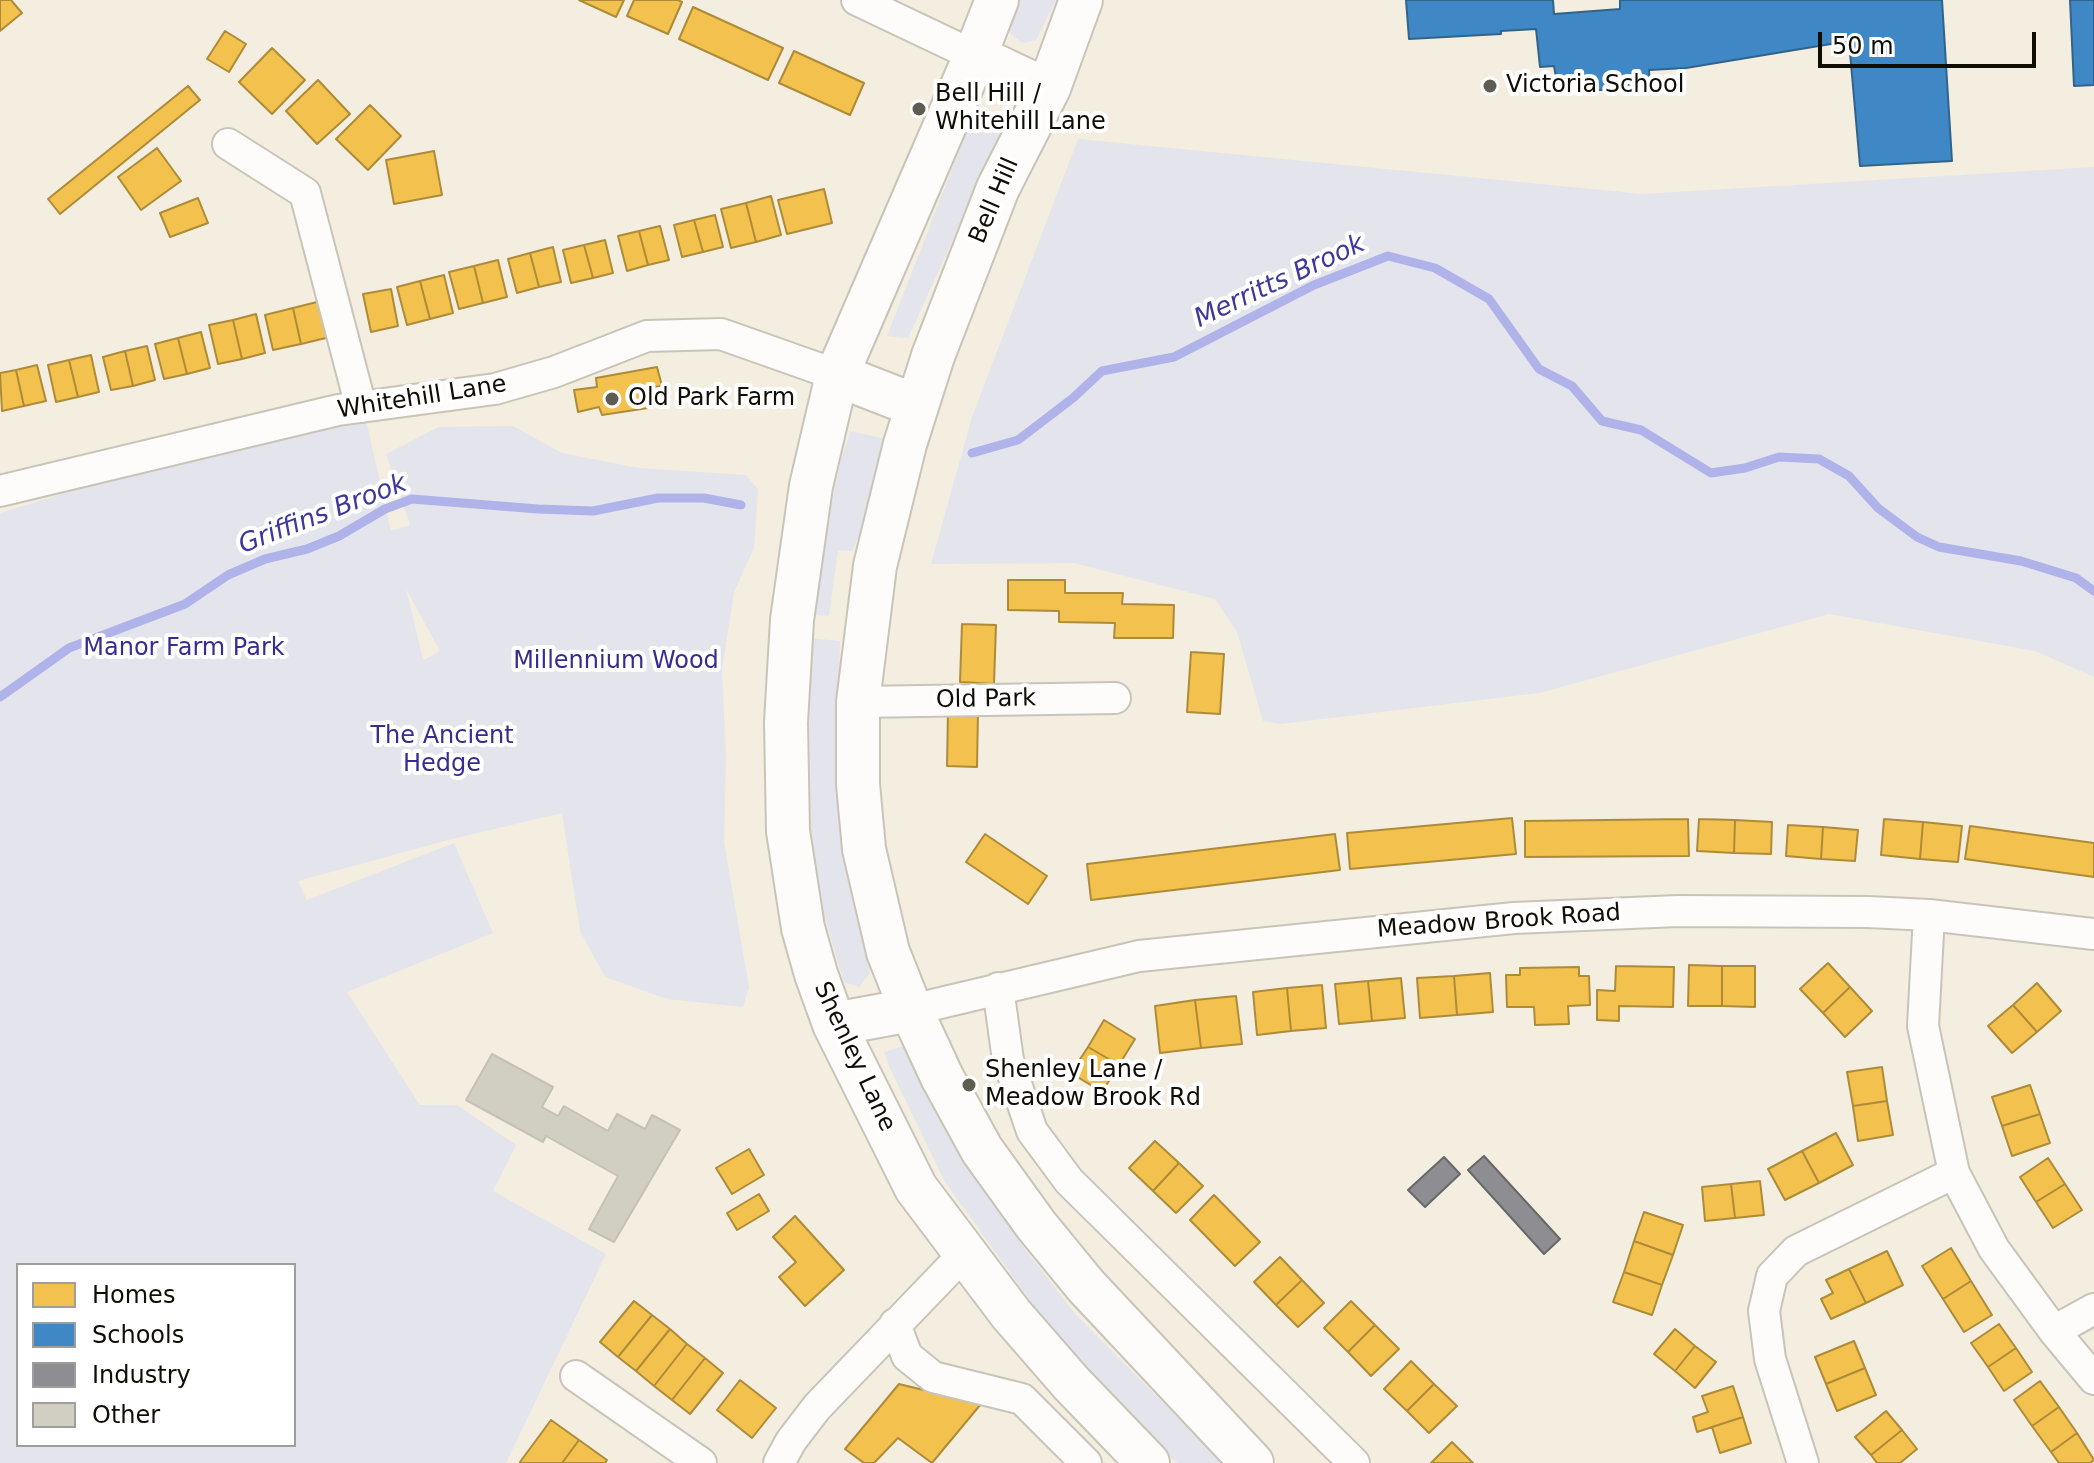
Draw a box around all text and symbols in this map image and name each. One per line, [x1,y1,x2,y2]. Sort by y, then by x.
scale bar [1822,16,2040,66]
text: 50 m [1832,32,1894,60]
place label: Victoria School [1506,72,1684,100]
marker: Victoria School [1481,77,1499,95]
place label: Bell Hill / Whitehill Lane [935,81,1106,137]
marker: Bell Hill / Whitehill Lane [910,100,928,118]
street label: Bell Hill [964,154,1026,248]
water label: Merritts Brook [1190,229,1370,335]
street label: Whitehill Lane [335,370,509,426]
place label: Old Park Farm [628,385,795,413]
marker: Old Park Farm [603,390,621,408]
water label: Griffins Brook [234,469,412,561]
park label: Manor Farm Park [83,635,285,663]
park label: Millennium Wood [513,648,719,676]
street label: Old Park [936,685,1036,715]
park label: The Ancient Hedge [370,723,514,779]
street label: Meadow Brook Road [1376,899,1622,945]
street label: Shenley Lane [807,978,901,1136]
place label: Shenley Lane / Meadow Brook Rd [985,1057,1201,1113]
marker: Shenley Lane / Meadow Brook Rd [960,1076,978,1094]
legend [16,1263,296,1447]
text: Homes [92,1281,175,1309]
text: Schools [92,1321,184,1349]
text: Industry [92,1361,191,1389]
text: Other [92,1401,160,1429]

